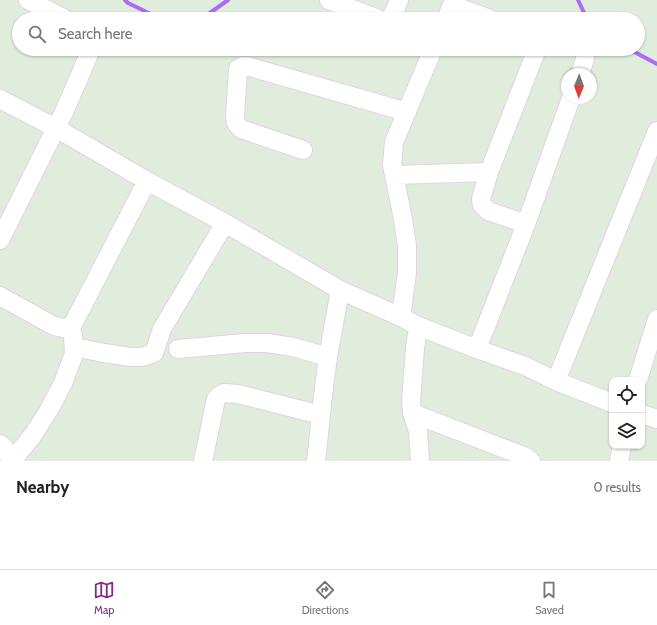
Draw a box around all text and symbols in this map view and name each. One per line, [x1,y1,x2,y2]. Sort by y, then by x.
search box [12,12,645,56]
icon: search [26,23,48,45]
text: Search here [58,25,133,43]
north arrow [561,68,597,104]
map controls [609,377,645,449]
button: locate [609,377,645,413]
button: layers [609,413,645,449]
text: Nearby [16,477,69,497]
text: 0 results [593,479,641,495]
tab: Map [93,579,115,617]
tab: Directions [302,579,349,617]
tab: Saved [535,579,564,617]

